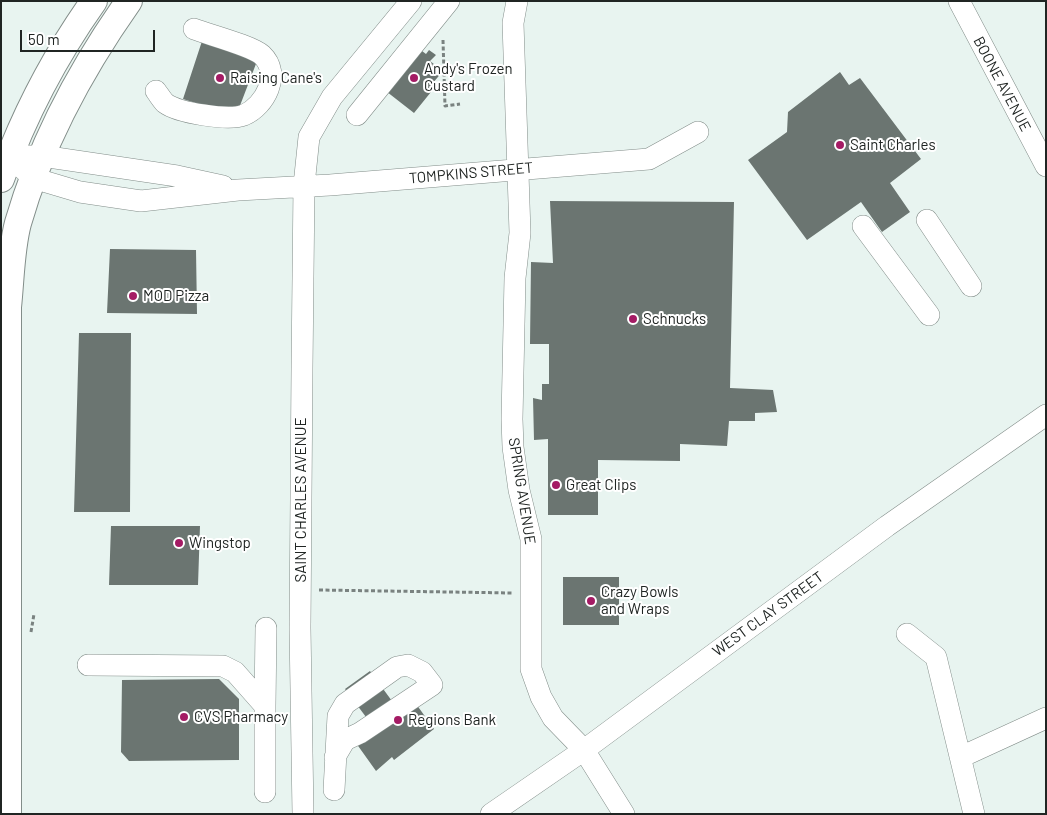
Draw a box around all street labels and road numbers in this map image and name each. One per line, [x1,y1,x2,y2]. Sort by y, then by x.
street label: BOONE AVENUE [969,33,1035,135]
street label: TOMPKINS STREET [408,159,534,187]
street label: SAINT CHARLES AVENUE [292,417,310,583]
street label: SPRING AVENUE [505,436,539,546]
street label: WEST CLAY STREET [709,568,827,660]

